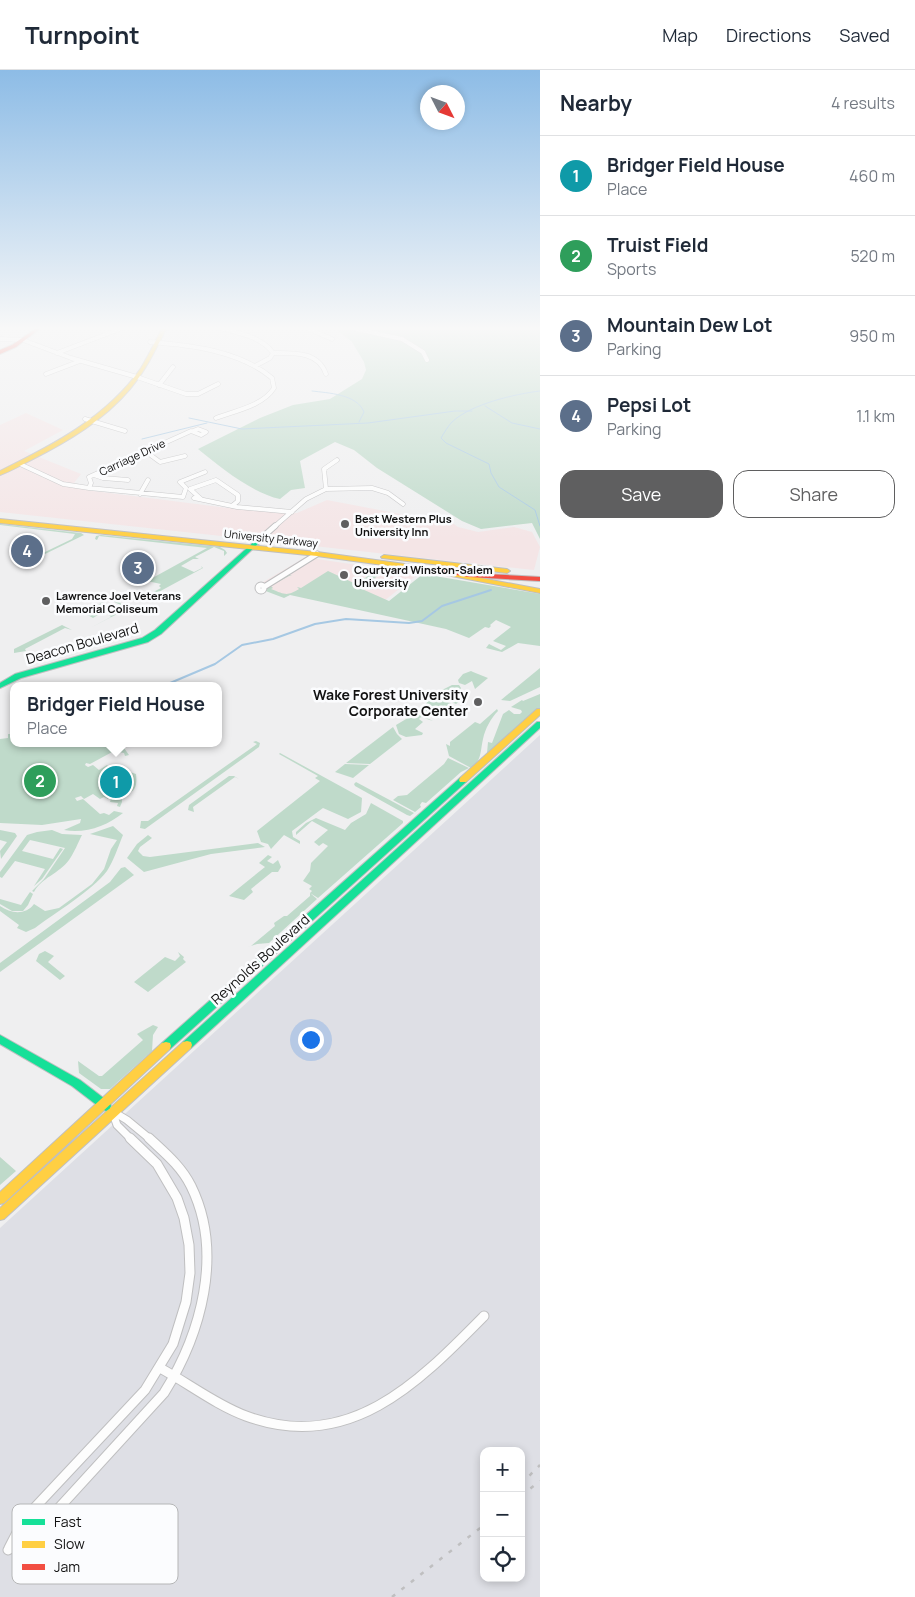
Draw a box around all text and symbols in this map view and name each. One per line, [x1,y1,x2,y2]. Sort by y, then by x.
text: Turnpoint [25,18,140,51]
text: Map [662,23,698,47]
text: Directions [726,23,811,47]
text: Saved [839,23,890,47]
north arrow [420,85,465,130]
text: Nearby [560,89,632,117]
text: 4 results [831,92,895,114]
text: Bridger Field House [607,152,785,178]
text: 1 [572,165,580,187]
text: 460 m [849,165,895,187]
text: Place [607,178,647,200]
text: Truist Field [607,232,708,258]
text: 2 [571,245,581,267]
text: 520 m [851,245,895,267]
text: Sports [607,258,656,280]
text: Mountain Dew Lot [607,312,772,338]
text: 3 [571,325,581,347]
text: 950 m [849,325,895,347]
text: Parking [607,338,662,360]
text: Pepsi Lot [607,392,691,418]
text: 4 [571,405,581,427]
text: 1.1 km [856,405,895,427]
text: Parking [607,418,662,440]
street label: Carriage Drive [96,435,168,479]
button: Save [560,470,723,518]
button: Share [733,470,895,518]
place label: Best Western Plus University Inn [355,511,452,539]
marker: Best Western Plus University Inn [339,518,351,530]
street label: University Parkway [223,526,319,550]
pin: 4 [11,532,43,570]
pin: 3 [122,549,154,587]
place label: Courtyard Winston-Salem University [354,562,493,590]
marker: Courtyard Winston-Salem University [338,569,350,581]
place label: Lawrence Joel Veterans Memorial Coliseum [56,588,181,616]
marker: Lawrence Joel Veterans Memorial Coliseum [40,595,52,607]
street label: Deacon Boulevard [24,618,140,668]
popup [10,682,222,747]
place label: Wake Forest University Corporate Center [313,685,468,720]
text: Bridger Field House [27,691,205,717]
marker: Wake Forest University Corporate Center [472,696,484,708]
text: Place [27,717,67,739]
pin: 2 [24,762,56,800]
pin: 1 [100,763,132,801]
street label: Reynolds Boulevard [207,910,313,1008]
your location [298,1027,324,1053]
map controls [480,1447,525,1582]
button: + [480,1447,525,1492]
button: − [480,1492,525,1537]
legend [12,1504,178,1584]
text: Fast [54,1512,82,1531]
text: Slow [54,1534,85,1553]
button: locate [480,1537,525,1582]
text: Jam [54,1557,80,1576]

